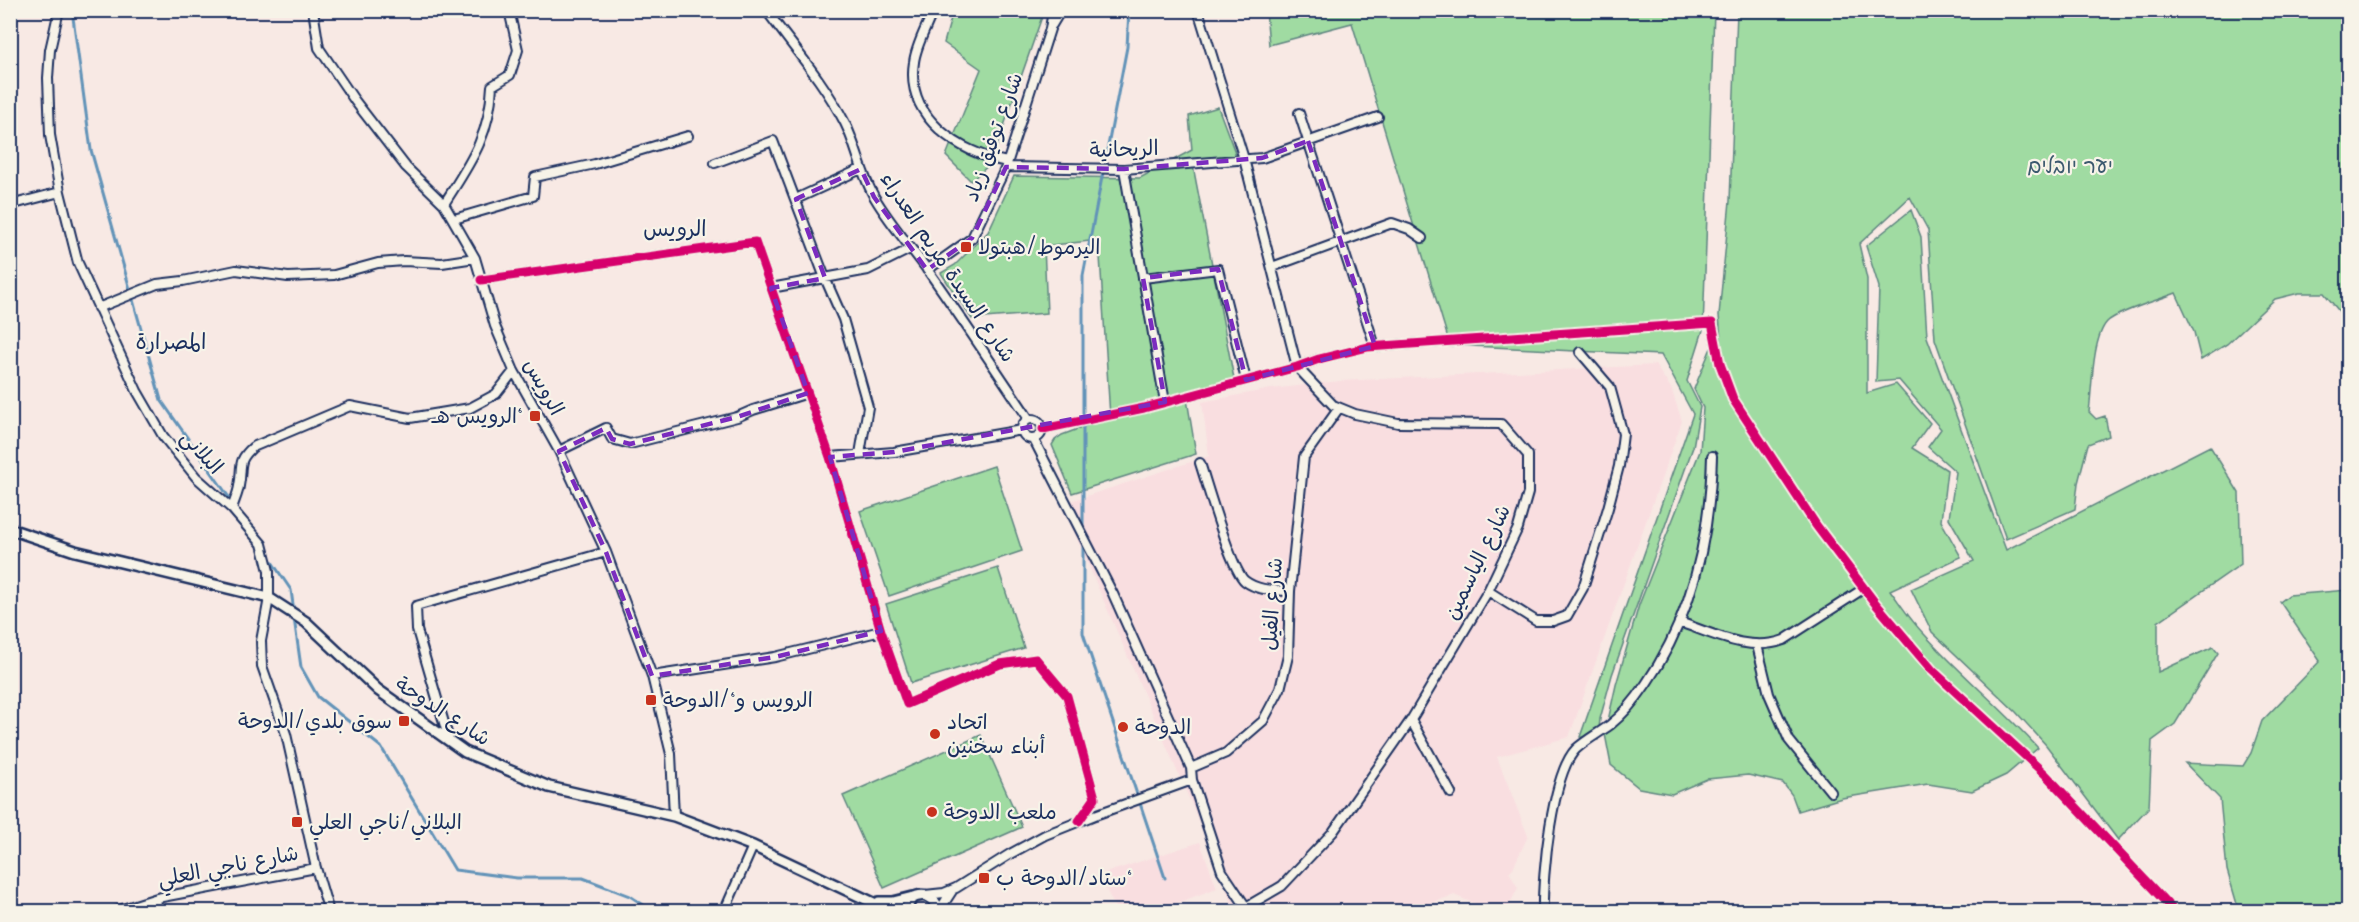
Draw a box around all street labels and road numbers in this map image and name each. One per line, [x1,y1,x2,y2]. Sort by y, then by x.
street label: شارع توفيق زياد [956,68,1030,206]
street label: الريحانية [1089,133,1159,162]
street label: شارع السيدة مريم العدراء [872,166,1023,369]
street label: الرويس [519,353,572,419]
street label: البلاني [171,423,230,484]
street label: شارع الياسمين [1436,499,1518,625]
street label: شارع الفيل [1254,556,1290,652]
street label: شارع الدوحة [389,669,497,753]
street label: شارع ناجي العلي [155,838,302,898]

